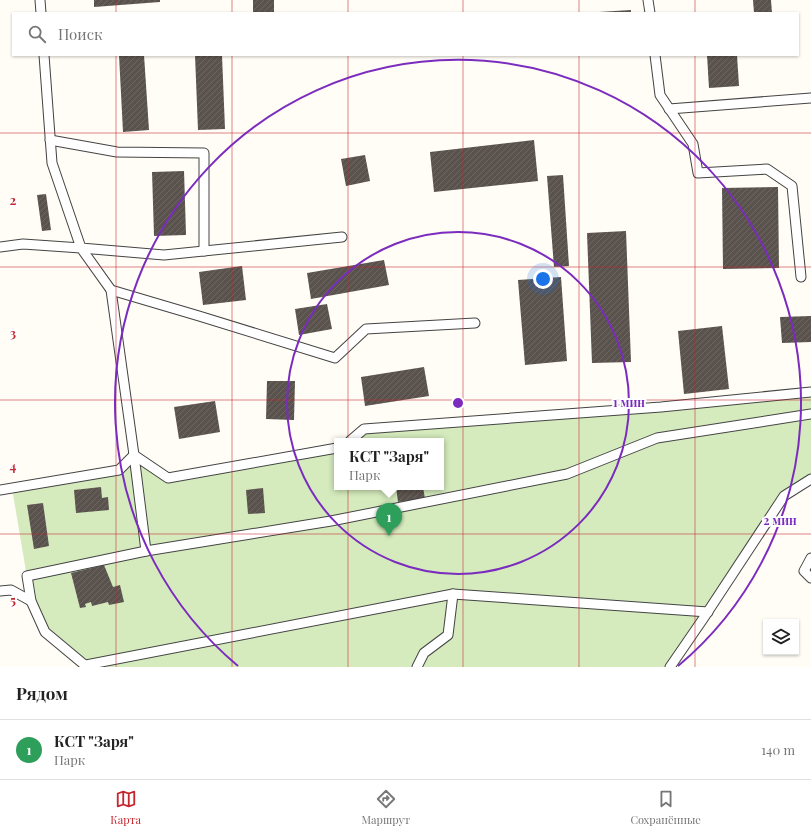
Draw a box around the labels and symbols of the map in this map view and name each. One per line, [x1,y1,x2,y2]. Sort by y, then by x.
text: 2 [10,191,17,208]
your location [533,269,553,289]
text: 3 [10,324,16,341]
text: 1 мин [613,394,645,410]
centre of rings [451,396,465,410]
text: 4 [10,457,17,474]
pin: 1 [376,503,402,536]
text: 2 мин [763,512,797,528]
text: 5 [10,591,16,608]

